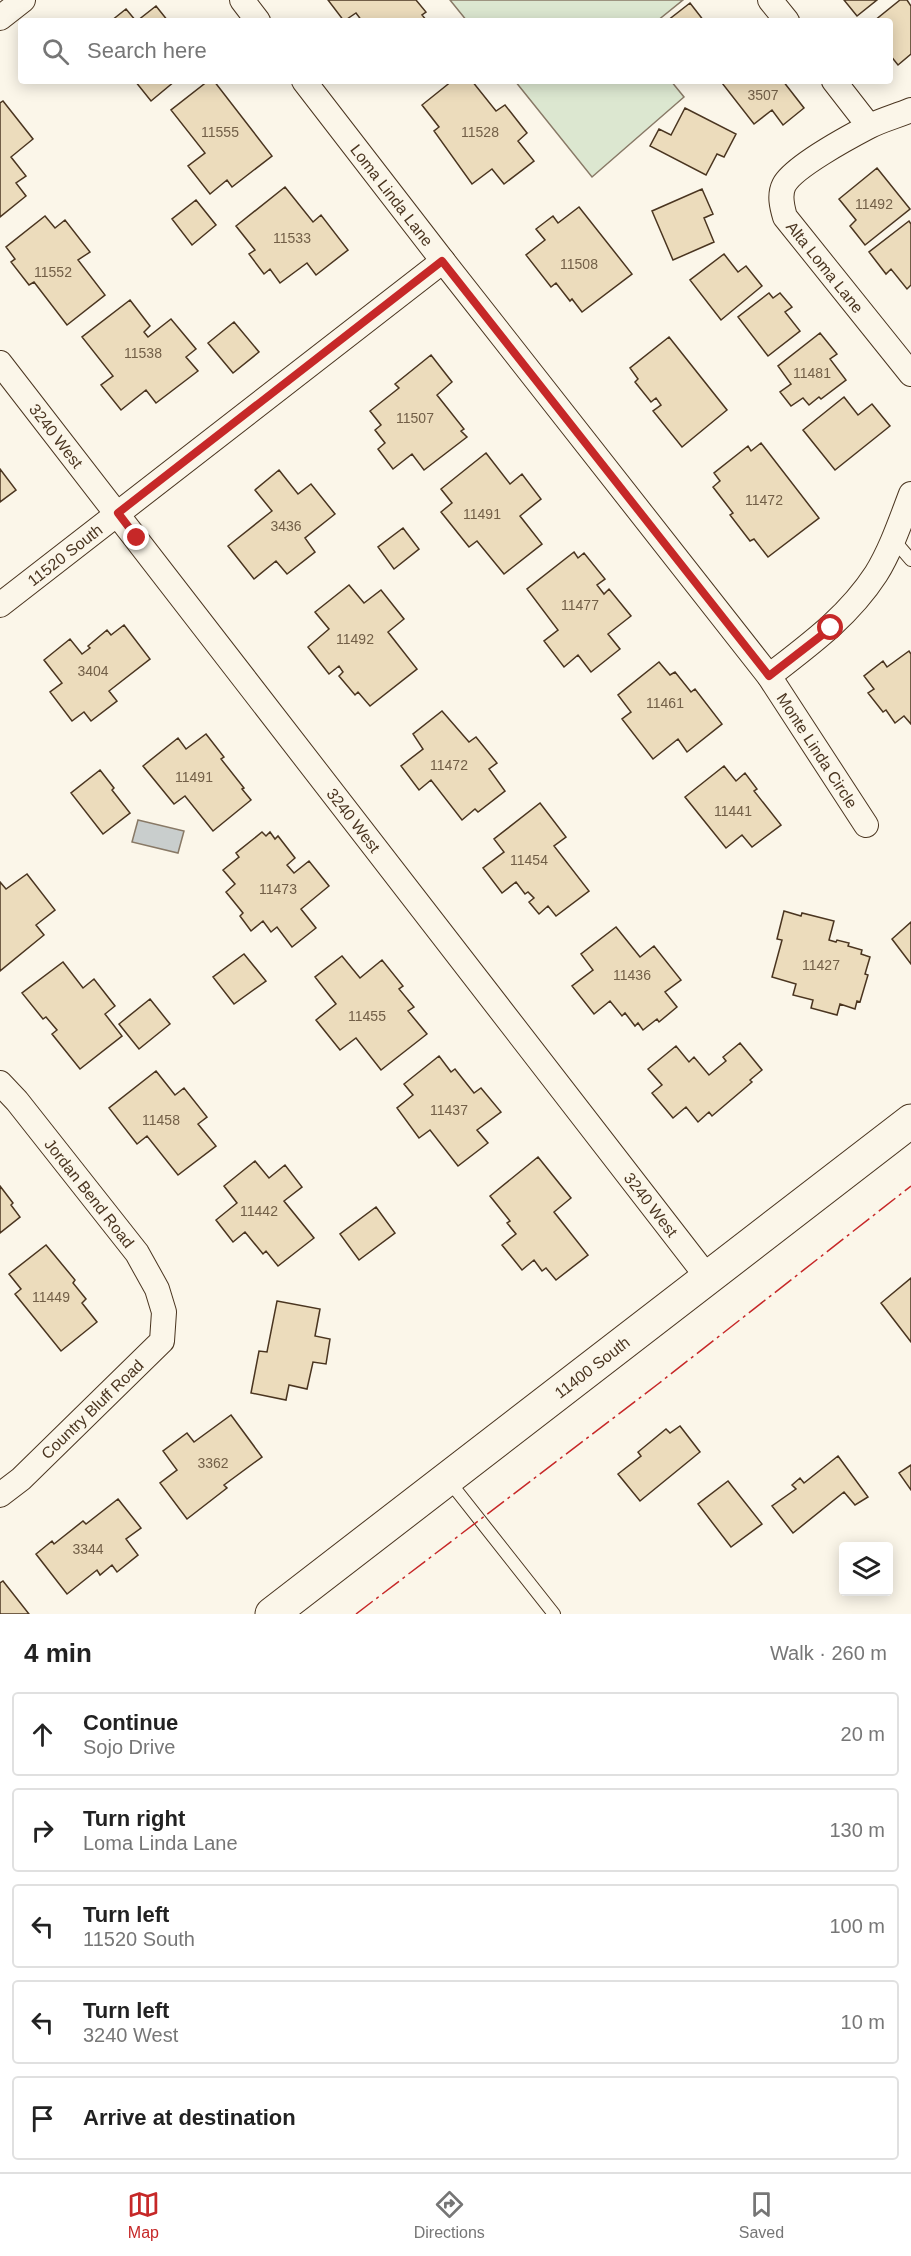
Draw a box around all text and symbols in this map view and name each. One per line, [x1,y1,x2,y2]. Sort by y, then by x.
search box [18,18,893,84]
icon: search [39,35,72,68]
text: Search here [87,38,207,63]
house number: 3507 [747,87,779,103]
house number: 11555 [201,124,239,140]
house number: 11528 [461,124,499,140]
street label: Loma Linda Lane [347,141,436,250]
house number: 11492 [855,196,893,212]
street label: Alta Loma Lane [783,218,867,316]
house number: 11533 [273,230,311,246]
house number: 11508 [560,256,598,272]
house number: 11552 [34,264,72,280]
house number: 11538 [124,345,162,361]
house number: 11481 [793,365,831,381]
street label: 3240 West [26,401,86,472]
house number: 11507 [396,410,434,426]
house number: 11472 [745,492,783,508]
house number: 11491 [463,506,501,522]
house number: 3436 [270,518,302,534]
street label: 11520 South [24,521,106,589]
route end [123,524,149,550]
house number: 11477 [561,597,599,613]
route start [817,614,843,640]
house number: 11492 [336,631,374,647]
house number: 3404 [77,663,109,679]
street label: Monte Linda Circle [774,690,861,811]
house number: 11461 [646,695,684,711]
house number: 11472 [430,757,468,773]
house number: 11491 [175,769,213,785]
street label: 3240 West [323,785,384,856]
house number: 11441 [714,803,752,819]
house number: 11454 [510,852,548,868]
house number: 11473 [259,881,297,897]
house number: 11427 [802,957,840,973]
house number: 11436 [613,967,651,983]
house number: 11455 [348,1008,386,1024]
house number: 11437 [430,1102,468,1118]
house number: 11458 [142,1112,180,1128]
street label: Jordan Bend Road [41,1136,137,1251]
street label: 3240 West [621,1169,681,1241]
house number: 11442 [240,1203,278,1219]
house number: 11449 [32,1289,70,1305]
street label: 11400 South [551,1334,633,1402]
street label: Country Bluff Road [38,1356,147,1462]
house number: 3362 [197,1455,229,1471]
house number: 3344 [72,1541,104,1557]
map controls [839,1542,893,1596]
button: layers [839,1542,893,1596]
text: 4 min [24,1638,92,1668]
text: Walk · 260 m [770,1642,887,1664]
text: Continue [83,1710,178,1735]
icon: ahead [26,1718,59,1751]
text: 20 m [841,1723,885,1745]
text: Sojo Drive [83,1736,175,1758]
text: Turn right [83,1806,185,1831]
icon: right [26,1814,59,1847]
text: 130 m [829,1819,885,1841]
text: Loma Linda Lane [83,1832,238,1854]
text: Turn left [83,1902,169,1927]
icon: left [26,1910,59,1943]
text: 100 m [829,1915,885,1937]
text: 11520 South [83,1928,195,1950]
text: Turn left [83,1998,169,2023]
icon: left [26,2006,59,2039]
text: 10 m [841,2011,885,2033]
text: 3240 West [83,2024,178,2046]
icon: arrive [26,2102,59,2135]
text: Arrive at destination [83,2105,296,2130]
tab: Map [127,2188,160,2242]
tab: Directions [414,2188,485,2242]
tab: Saved [739,2188,784,2242]

